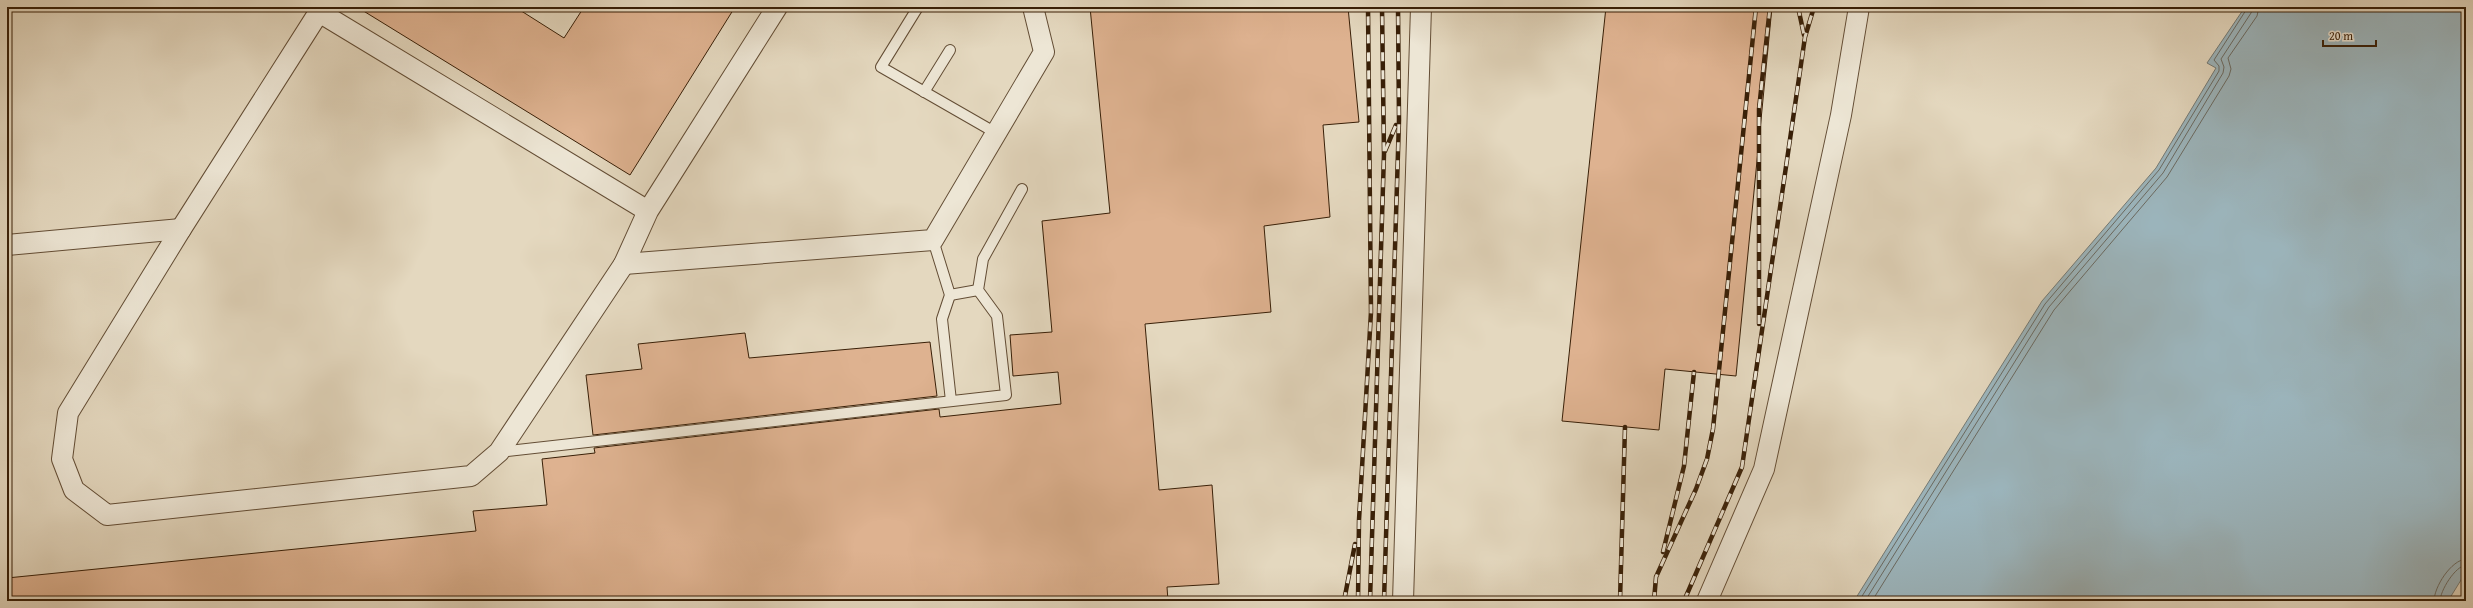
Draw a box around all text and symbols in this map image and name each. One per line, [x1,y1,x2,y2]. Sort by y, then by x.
scale bar [2323,22,2376,48]
text: 20 m [2329,27,2353,44]

